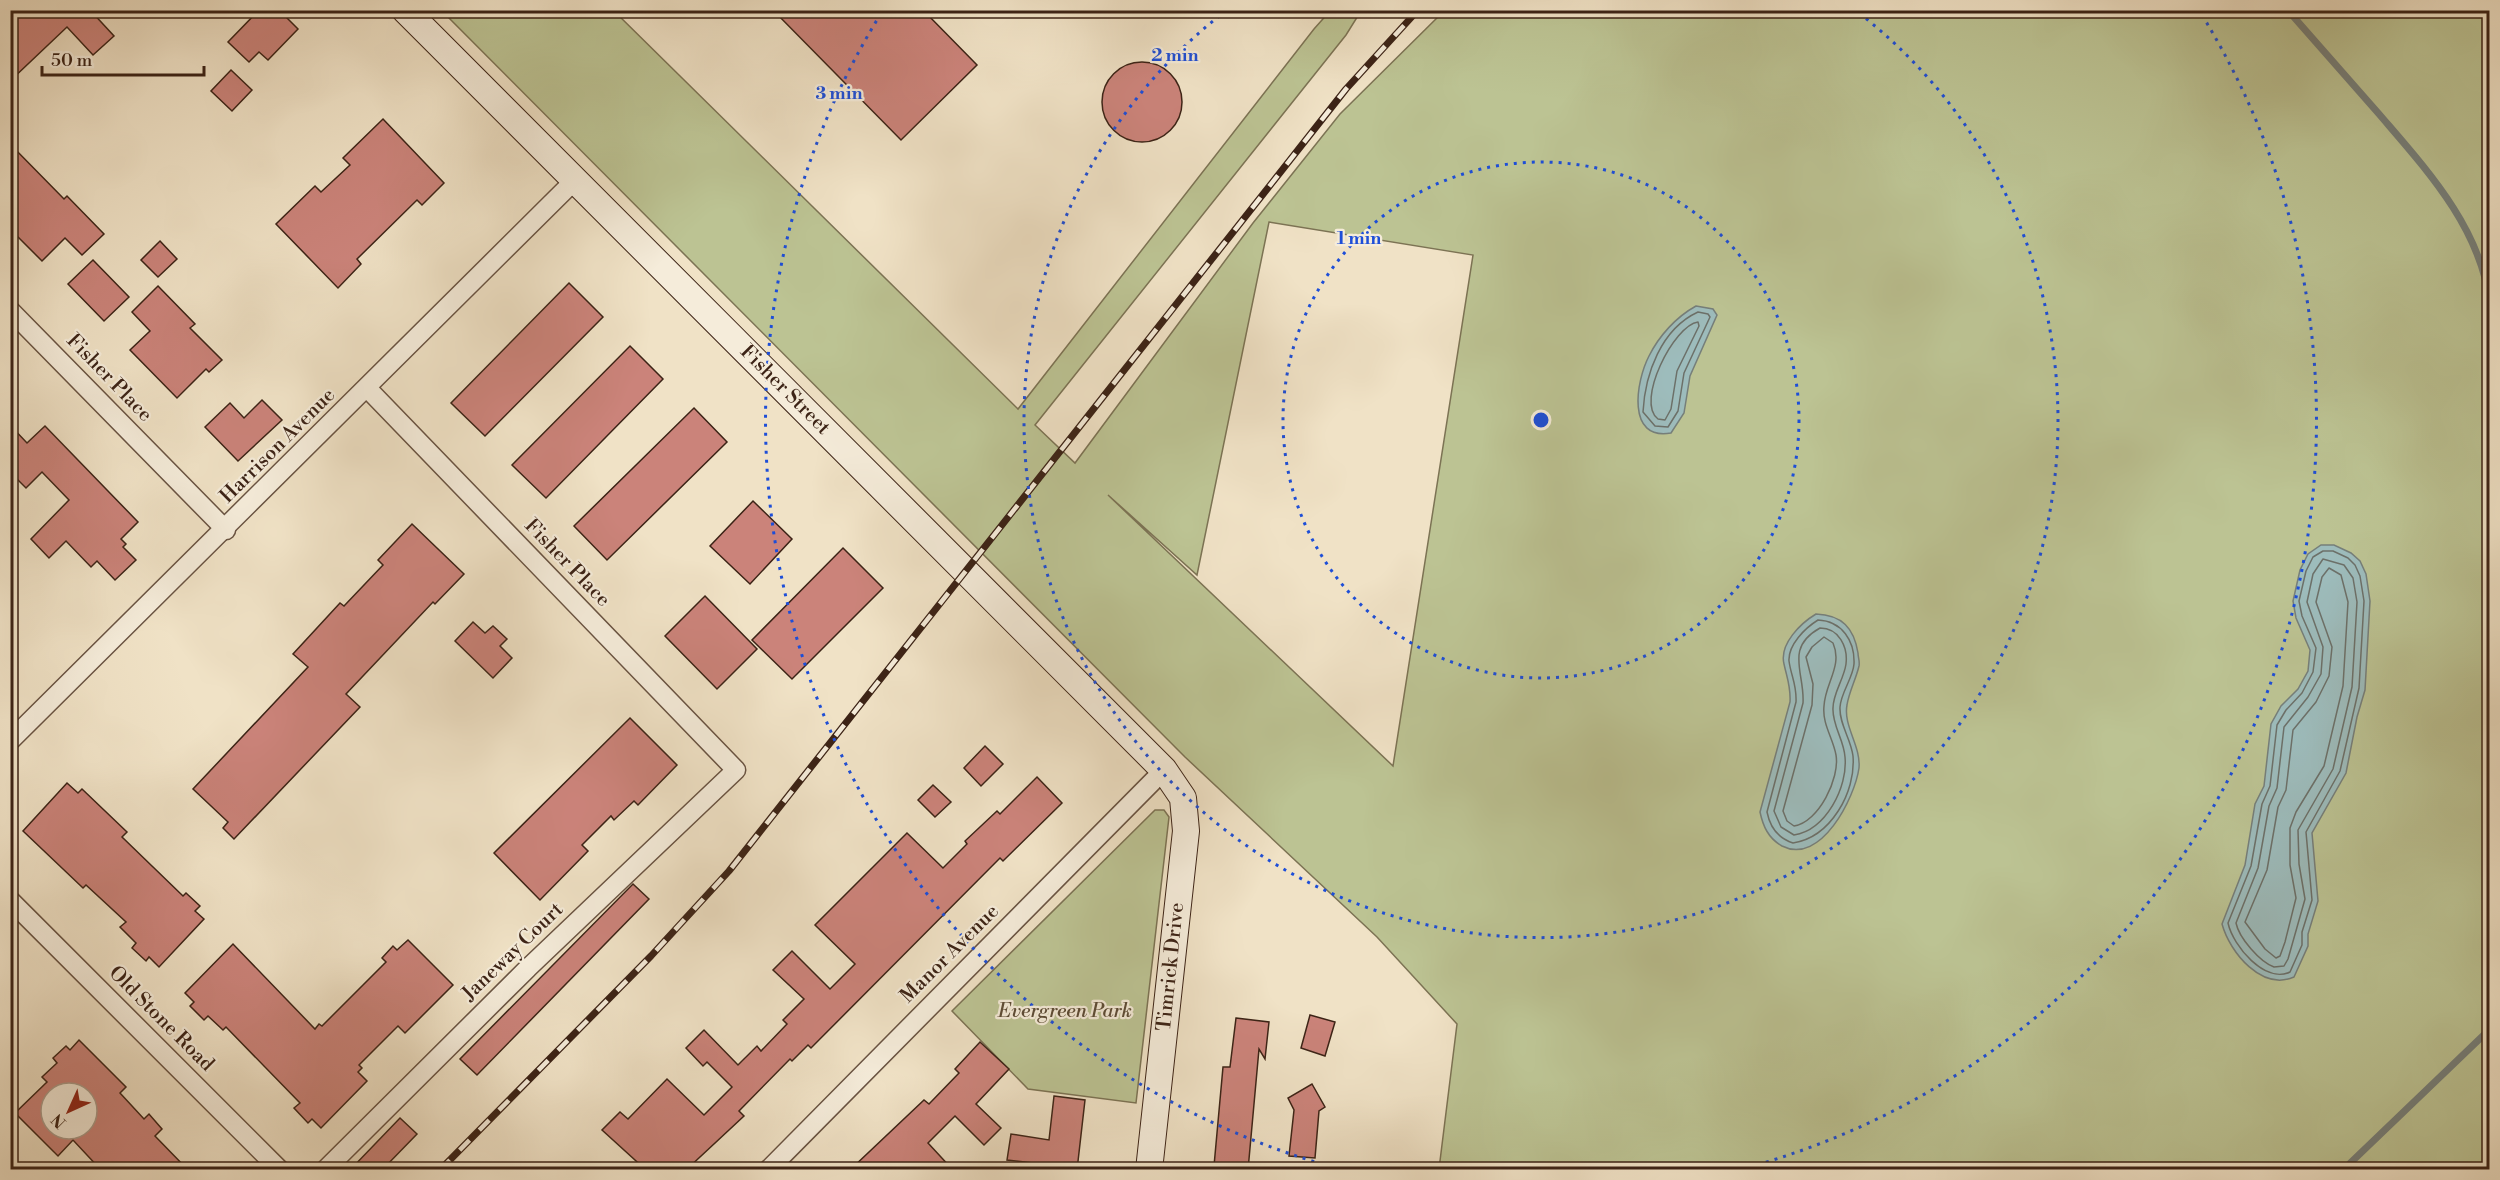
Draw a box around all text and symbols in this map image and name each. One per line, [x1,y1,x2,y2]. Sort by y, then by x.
scale bar [42,39,204,77]
text: 2 min [1151,44,1199,67]
text: 50 m [51,49,93,72]
text: 3 min [816,82,862,105]
text: 1 min [1337,227,1381,250]
street label: Fisher Place [61,329,157,427]
street label: Fisher Street [735,340,835,440]
street label: Harrison Avenue [215,383,341,509]
centre of rings [1531,410,1551,430]
street label: Fisher Place [519,514,615,612]
street label: Janeway Court [456,898,569,1007]
street label: Manor Avenue [895,899,1005,1009]
street label: Timrick Drive [1152,901,1190,1033]
street label: Old Stone Road [103,961,219,1077]
park label: Evergreen Park [997,999,1132,1024]
north arrow [39,1081,99,1141]
text: N [47,1109,71,1132]

